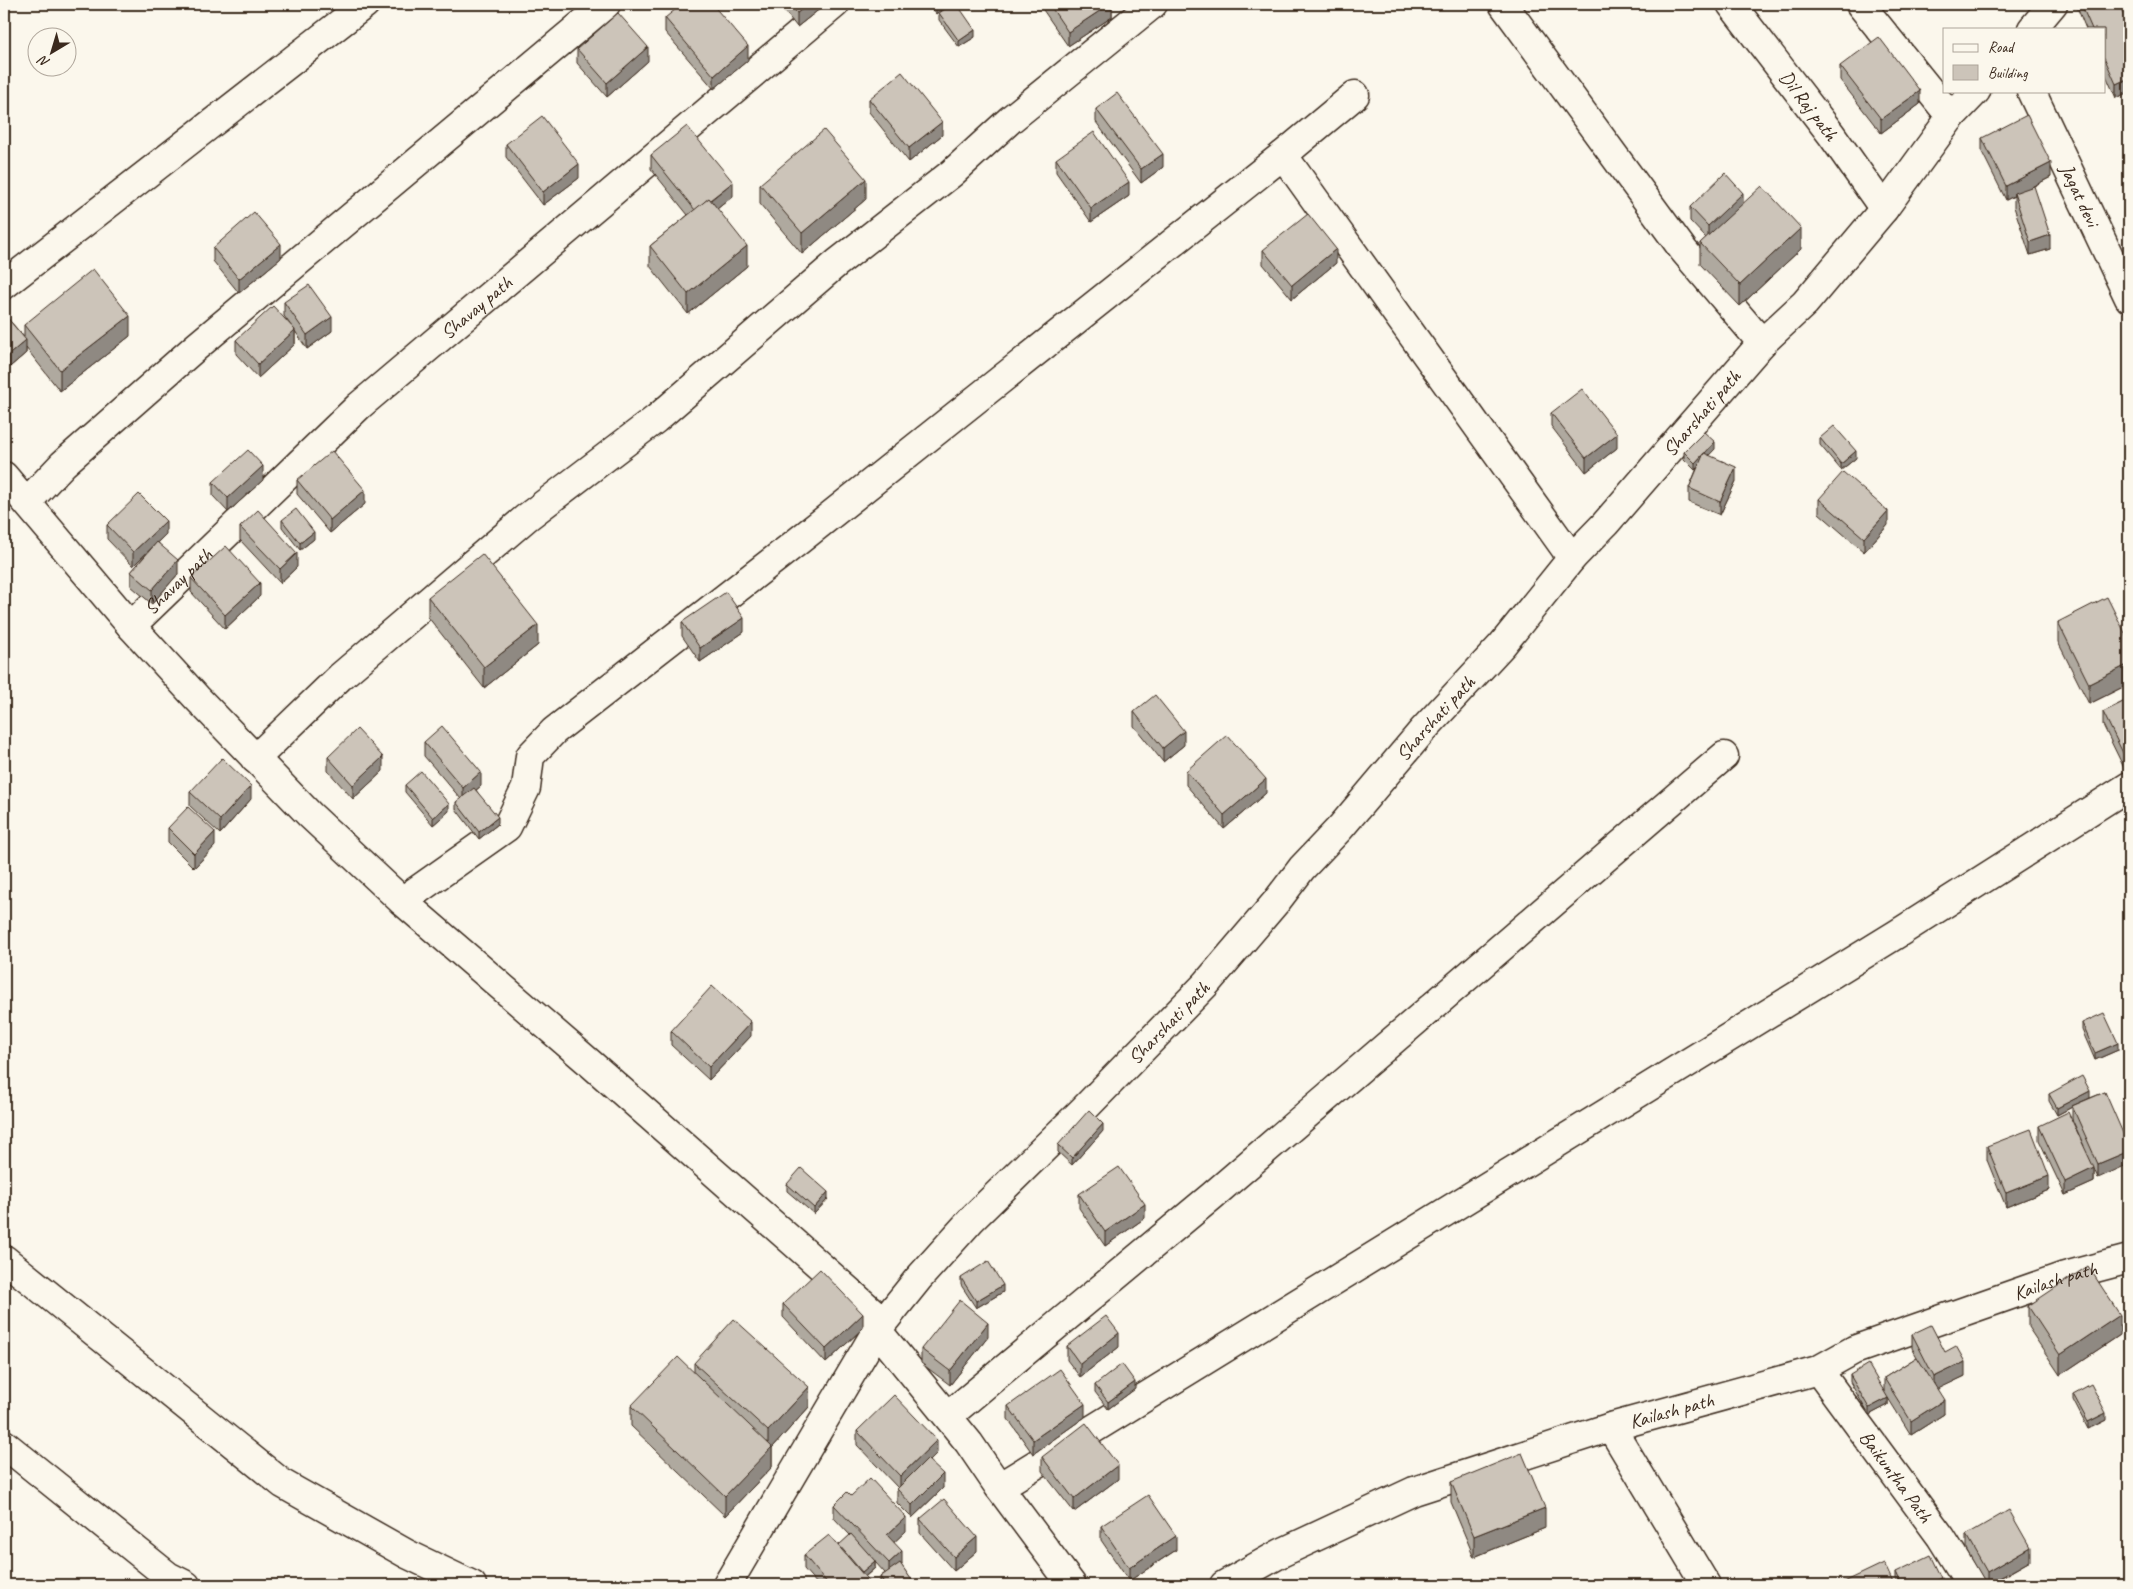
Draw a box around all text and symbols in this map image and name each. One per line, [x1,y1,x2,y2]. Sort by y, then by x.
north arrow [28,28,78,78]
legend [1943,28,2106,92]
text: Road [1988,38,2015,57]
text: N [34,51,53,71]
text: Building [1988,64,2028,83]
street label: Dil Raj path [1774,65,1845,146]
street label: Jagat devi [2054,159,2107,232]
street label: Shavay path [435,269,518,344]
street label: Sharshati path [1657,364,1746,461]
street label: Shavay path [138,541,218,620]
street label: Sharshati path [1390,669,1481,766]
street label: Sharshati path [1122,975,1215,1069]
street label: Kailash path [2010,1255,2100,1306]
street label: Kailash path [1627,1387,1717,1434]
street label: Baikuntha Path [1854,1425,1939,1528]

